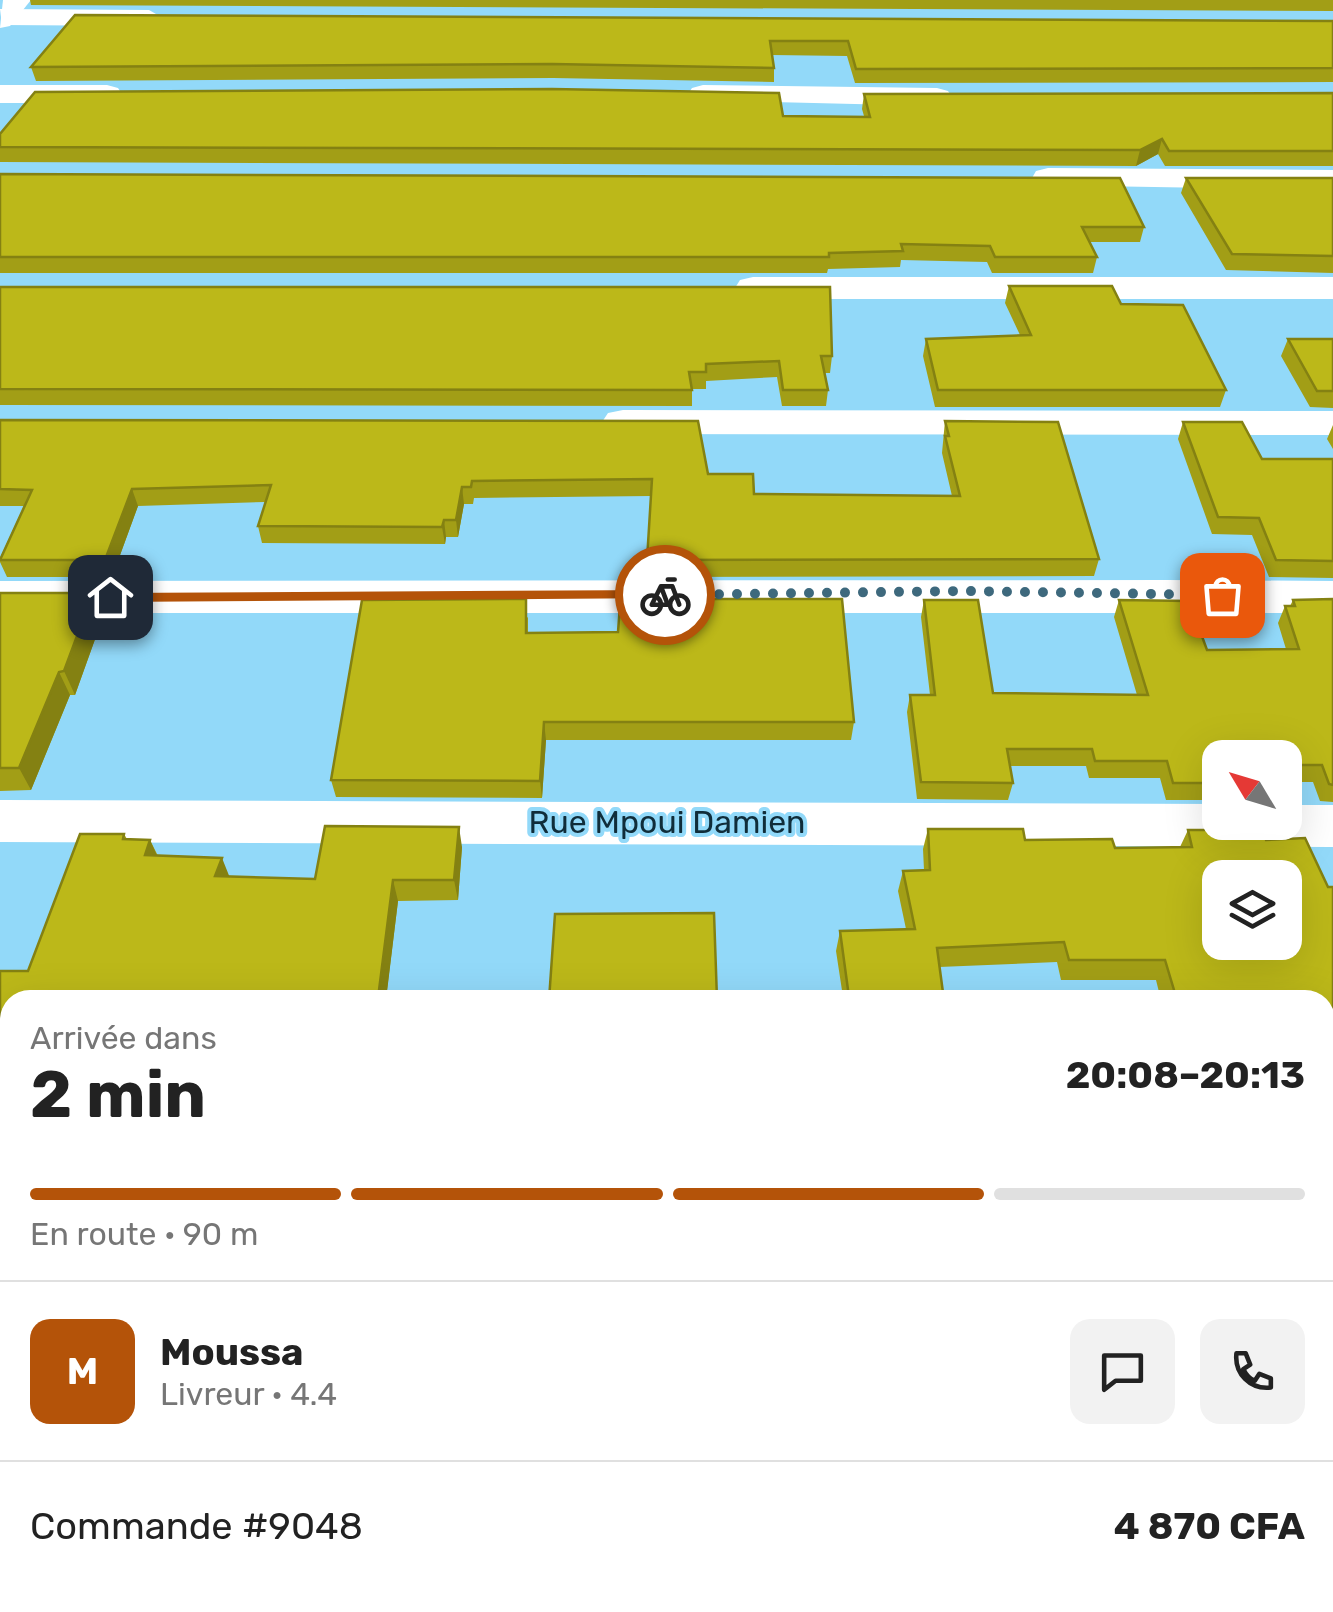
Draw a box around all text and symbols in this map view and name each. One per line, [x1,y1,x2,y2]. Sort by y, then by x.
courier [615,545,715,645]
pin [1180,553,1265,638]
pin [68,555,153,640]
icon: bike [638,568,693,623]
icon: bag [1195,568,1250,623]
icon: home [83,570,138,625]
north arrow [1202,740,1302,840]
map controls [1202,740,1302,960]
street label: Rue Mpoui Damien [529,803,805,841]
button: layers [1202,860,1302,960]
text: Arrivée dans [30,1019,217,1057]
text: 20:08–20:13 [1066,1052,1305,1098]
text: 2 min [30,1056,206,1133]
text: En route · 90 m [30,1215,258,1253]
button: chat [1070,1319,1175,1424]
button: phone [1200,1319,1305,1424]
text: Moussa [160,1329,304,1375]
text: M [67,1348,98,1394]
text: Livreur · 4.4 [160,1375,337,1413]
text: Commande #9048 [30,1503,363,1549]
text: 4 870 CFA [1114,1503,1305,1549]

